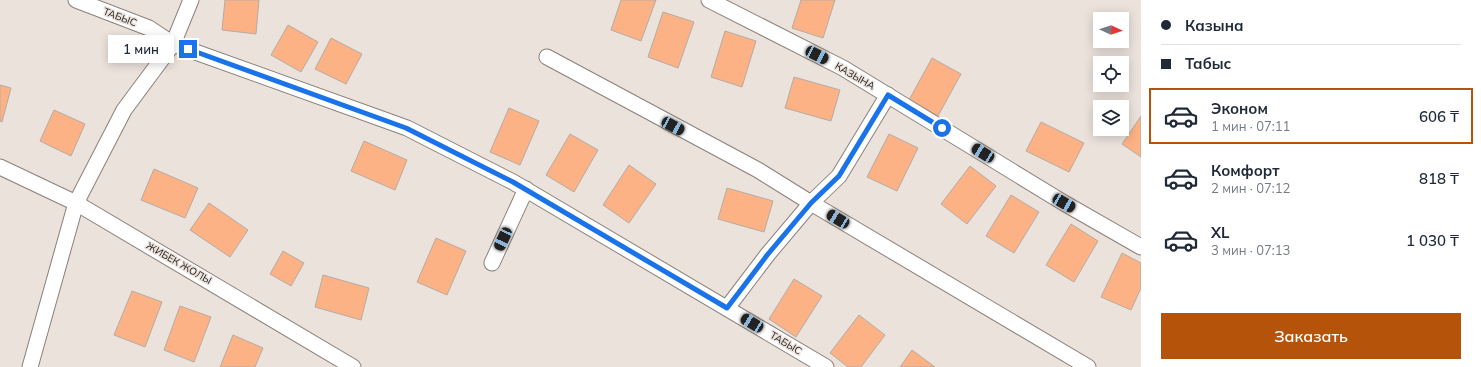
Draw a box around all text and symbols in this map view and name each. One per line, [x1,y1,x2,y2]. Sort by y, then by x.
street label: ТАБЫС [101,5,139,29]
north arrow [1093,12,1129,48]
map controls [1093,12,1129,136]
text: Казына [1185,16,1243,35]
callout: 1 мин [108,35,174,63]
route end [179,40,197,58]
text: 1 мин [123,41,159,57]
car [804,44,830,66]
text: Табыс [1185,54,1231,73]
button: locate [1093,56,1129,92]
street label: КАЗЫНА [833,59,878,93]
icon: car [1163,98,1199,134]
text: Эконом [1211,99,1268,118]
button: layers [1093,100,1129,136]
text: 606 ₸ [1419,107,1459,126]
car [660,115,686,137]
text: 1 мин · 07:11 [1211,118,1290,134]
route start [933,119,951,137]
car [970,142,996,164]
icon: car [1163,160,1199,196]
text: Комфорт [1211,161,1280,180]
text: 818 ₸ [1419,169,1459,188]
text: 2 мин · 07:12 [1211,180,1290,196]
car [1051,192,1077,214]
car [825,208,851,230]
icon: car [1163,222,1199,258]
text: XL [1211,223,1229,242]
car [492,226,514,252]
text: 1 030 ₸ [1406,231,1459,250]
street label: ЖИБЕК ЖОЛЫ [144,239,214,287]
text: 3 мин · 07:13 [1211,242,1290,258]
car [739,312,765,334]
button: Заказать [1161,313,1461,359]
street label: ТАБЫС [768,328,804,358]

